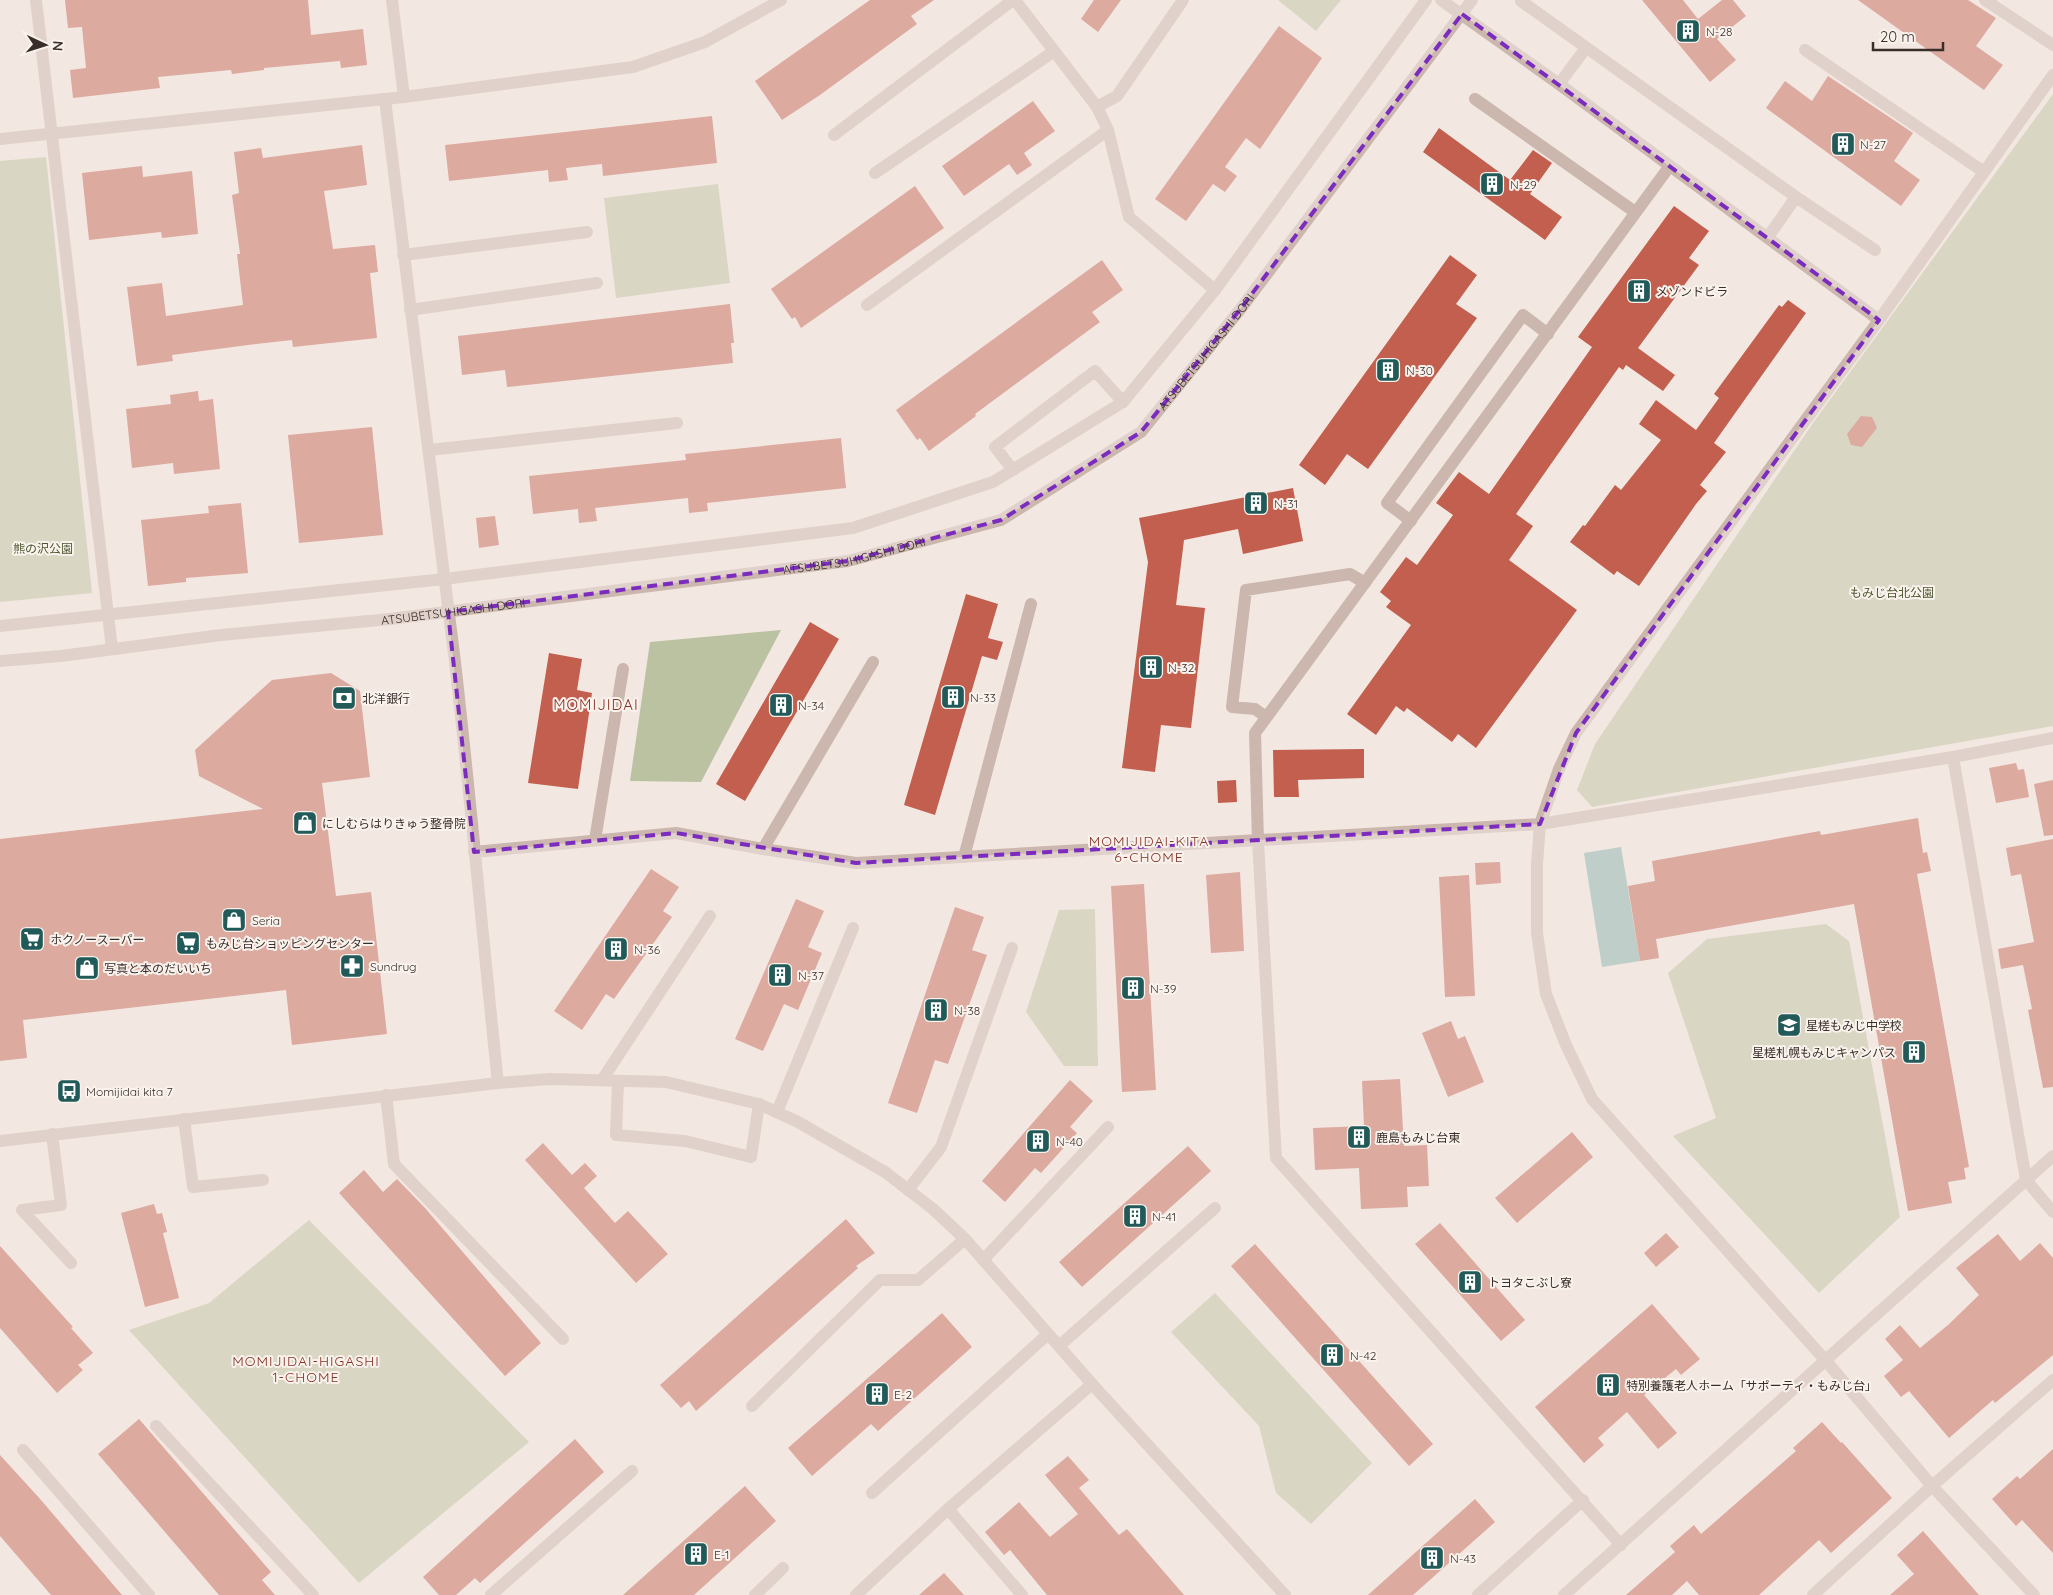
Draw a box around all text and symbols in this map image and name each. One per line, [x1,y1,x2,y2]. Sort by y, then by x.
building icon: N-28 [1675,18,1701,44]
north arrow [20,20,70,70]
scale bar [1873,20,1943,52]
place label: N-28 [1706,24,1733,39]
text: 20 m [1880,27,1915,46]
text: N [49,40,67,52]
building icon: N-27 [1830,131,1856,157]
place label: N-27 [1860,137,1886,152]
building icon: N-29 [1479,171,1505,197]
place label: N-29 [1510,177,1537,192]
building icon: メゾンドビラ [1626,278,1652,304]
place label: メゾンドビラ [1656,284,1728,299]
street label: ATSUBETSUHIGASHI DORI [1154,290,1257,413]
building icon: N-30 [1375,357,1401,383]
place label: N-30 [1406,363,1433,378]
building icon: N-31 [1243,490,1269,516]
place label: N-31 [1274,496,1298,511]
street label: ATSUBETSUHIGASHI DORI [782,533,927,577]
park label: 熊の沢公園 [13,541,73,556]
park label: もみじ台北公園 [1850,585,1934,600]
street label: ATSUBETSUHIGASHI DORI [380,594,526,627]
building icon: N-32 [1138,654,1164,680]
place label: N-32 [1168,660,1195,675]
building icon: N-33 [940,684,966,710]
bank icon: 北洋銀行 [331,685,357,711]
place label: N-33 [970,690,996,705]
place label: 北洋銀行 [362,691,410,706]
building icon: N-34 [768,692,794,718]
district label: MOMIJIDAI [553,695,639,714]
place label: N-34 [798,698,824,713]
shop icon: にしむらはりきゅう整骨院 [292,810,318,836]
place label: にしむらはりきゅう整骨院 [322,816,466,831]
district label: MOMIJIDAI-KITA 6-CHOME [1089,832,1209,866]
shop icon: Seria [221,907,247,933]
place label: Seria [252,913,280,928]
supermarket icon: ホクノースーパー [19,926,45,952]
supermarket icon: もみじ台ショッピングセンター [175,930,201,956]
place label: ホクノースーパー [50,932,145,947]
place label: もみじ台ショッピングセンター [206,936,374,951]
building icon: N-36 [603,936,629,962]
place label: N-36 [634,942,661,957]
pharmacy icon: Sundrug [339,953,365,979]
shop icon: 写真と本のだいいち [74,955,100,981]
place label: Sundrug [370,959,417,974]
place label: 写真と本のだいいち [104,961,212,976]
building icon: N-37 [767,962,793,988]
place label: N-37 [798,968,824,983]
building icon: N-39 [1120,975,1146,1001]
place label: N-39 [1150,981,1177,996]
building icon: N-38 [923,997,949,1023]
place label: N-38 [954,1003,980,1018]
school or university icon: 星槎もみじ中学校 [1776,1012,1802,1038]
place label: 星槎もみじ中学校 [1806,1018,1902,1033]
building icon: 星槎札幌もみじキャンパス [1901,1039,1927,1065]
place label: 星槎札幌もみじキャンパス [1752,1045,1896,1060]
bus stop icon: Momijidai kita 7 [56,1078,82,1104]
place label: Momijidai kita 7 [86,1084,173,1099]
building icon: 鹿島もみじ台東 [1346,1124,1372,1150]
building icon: N-40 [1025,1128,1051,1154]
place label: 鹿島もみじ台東 [1376,1130,1460,1145]
place label: N-40 [1056,1134,1083,1149]
building icon: N-41 [1122,1203,1148,1229]
place label: N-41 [1152,1209,1176,1224]
building icon: トヨタこぶし寮 [1457,1269,1483,1295]
place label: トヨタこぶし寮 [1488,1275,1572,1290]
building icon: N-42 [1319,1342,1345,1368]
place label: N-42 [1350,1348,1377,1363]
district label: MOMIJIDAI-HIGASHI 1-CHOME [232,1352,380,1386]
building icon: 特別養護老人ホーム「サポーティ・もみじ台」 [1595,1372,1621,1398]
place label: 特別養護老人ホーム「サポーティ・もみじ台」 [1626,1378,1877,1393]
building icon: E-2 [864,1381,890,1407]
place label: E-2 [894,1387,912,1402]
building icon: E-1 [683,1541,709,1567]
building icon: N-43 [1419,1545,1445,1571]
place label: E-1 [714,1547,729,1562]
place label: N-43 [1450,1551,1476,1566]

